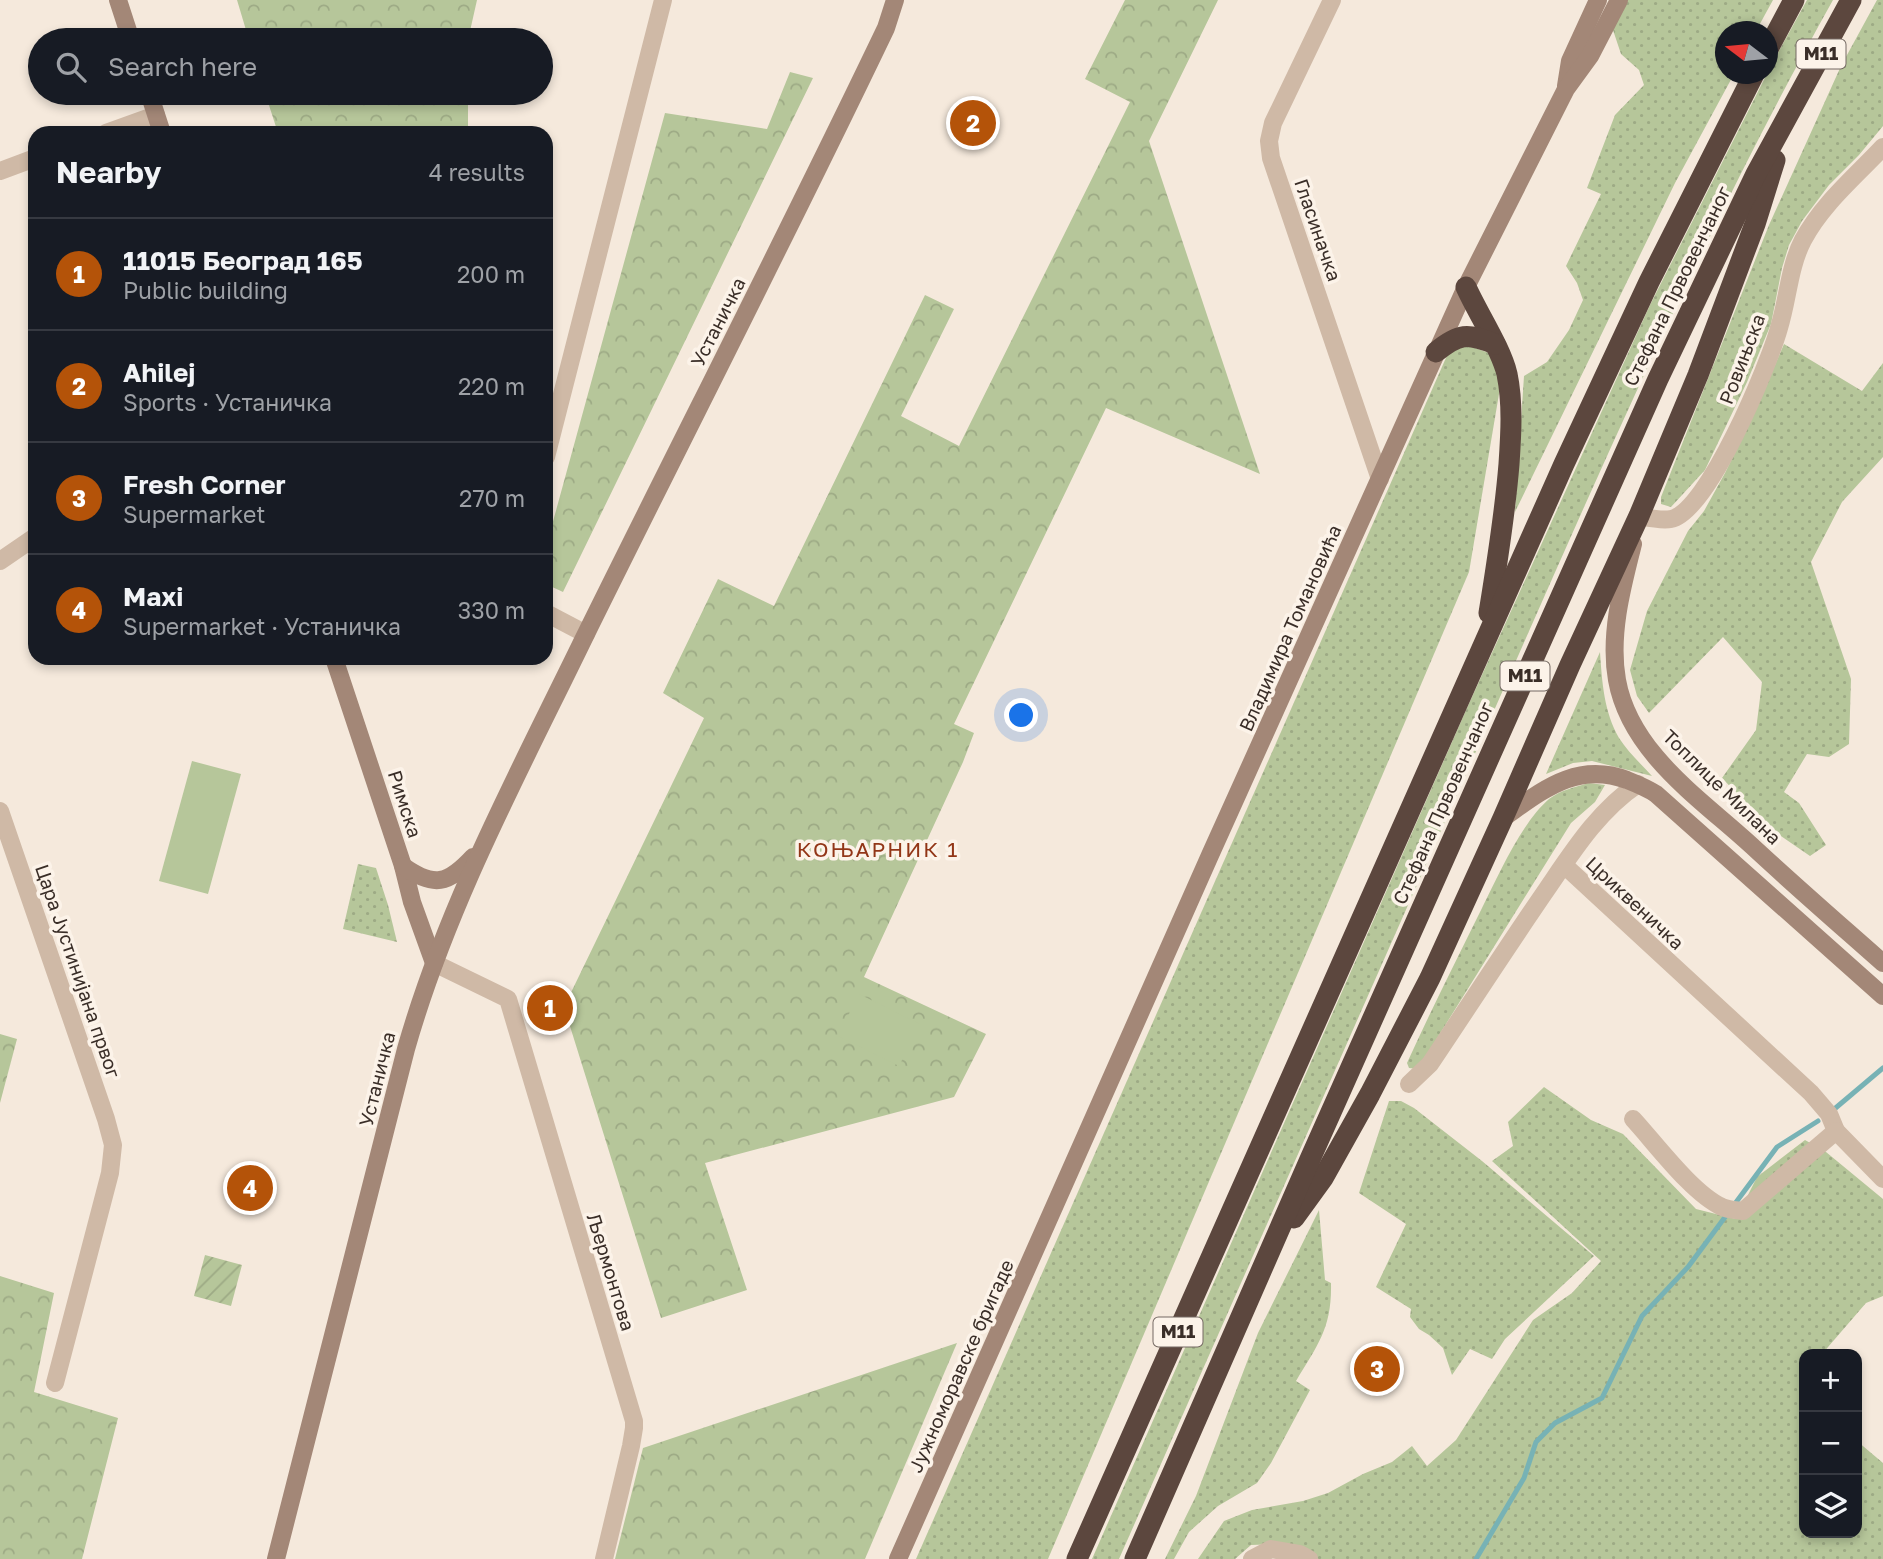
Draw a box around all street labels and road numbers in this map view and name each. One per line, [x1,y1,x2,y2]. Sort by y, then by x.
road number: M11 [1797,40,1846,68]
street label: Гласиначка [1290,176,1347,284]
street label: Стефана Првовенчаног [1618,182,1735,389]
street label: Устаничка [685,273,750,370]
street label: Ровињска [1714,311,1769,407]
street label: Владимира Томановића [1234,521,1346,735]
road number: M11 [1500,662,1550,690]
street label: Стефана Првовенчаног [1387,698,1498,908]
street label: Топлице Милана [1659,724,1786,849]
street label: Римска [384,767,427,840]
street label: Цриквеничка [1582,851,1689,954]
street label: Цара Јустинијана првог [31,861,126,1081]
street label: Устаничка [354,1029,399,1129]
street label: Љермонтова [583,1210,640,1333]
street label: Јужноморавске бригаде [903,1256,1018,1476]
road number: M11 [1154,1317,1202,1346]

